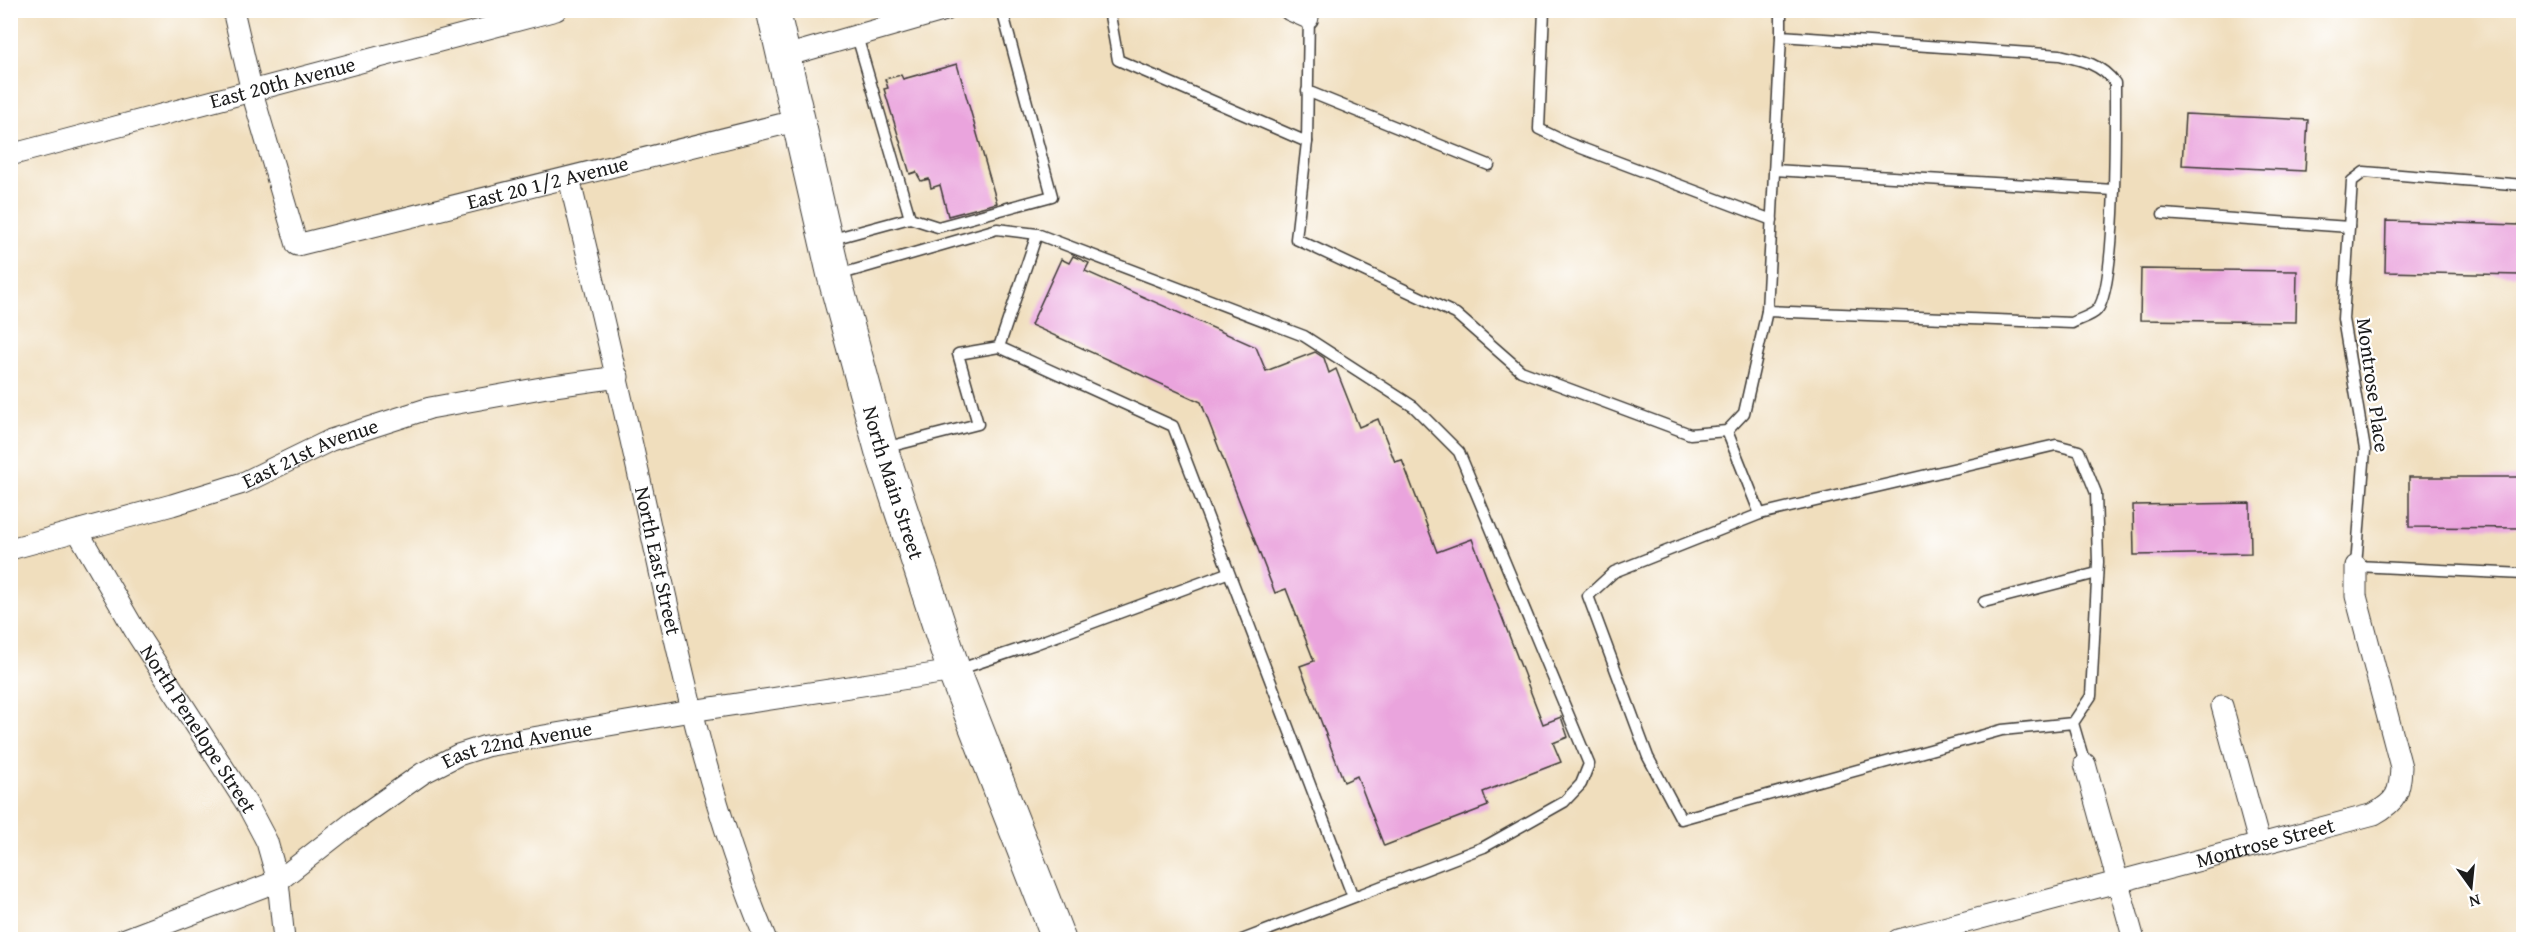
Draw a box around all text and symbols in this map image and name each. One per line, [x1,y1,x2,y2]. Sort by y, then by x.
street label: East 20th Avenue [206,48,359,116]
street label: East 20 1/2 Avenue [464,147,632,217]
street label: Montrose Place [2349,316,2398,454]
street label: North Main Street [855,402,932,564]
street label: East 21st Avenue [237,410,382,496]
street label: North East Street [627,483,690,638]
street label: North Penelope Street [133,638,265,819]
street label: East 22nd Avenue [436,712,594,776]
street label: Montrose Street [2193,809,2338,875]
north arrow [2441,857,2501,917]
text: N [2466,889,2483,915]

